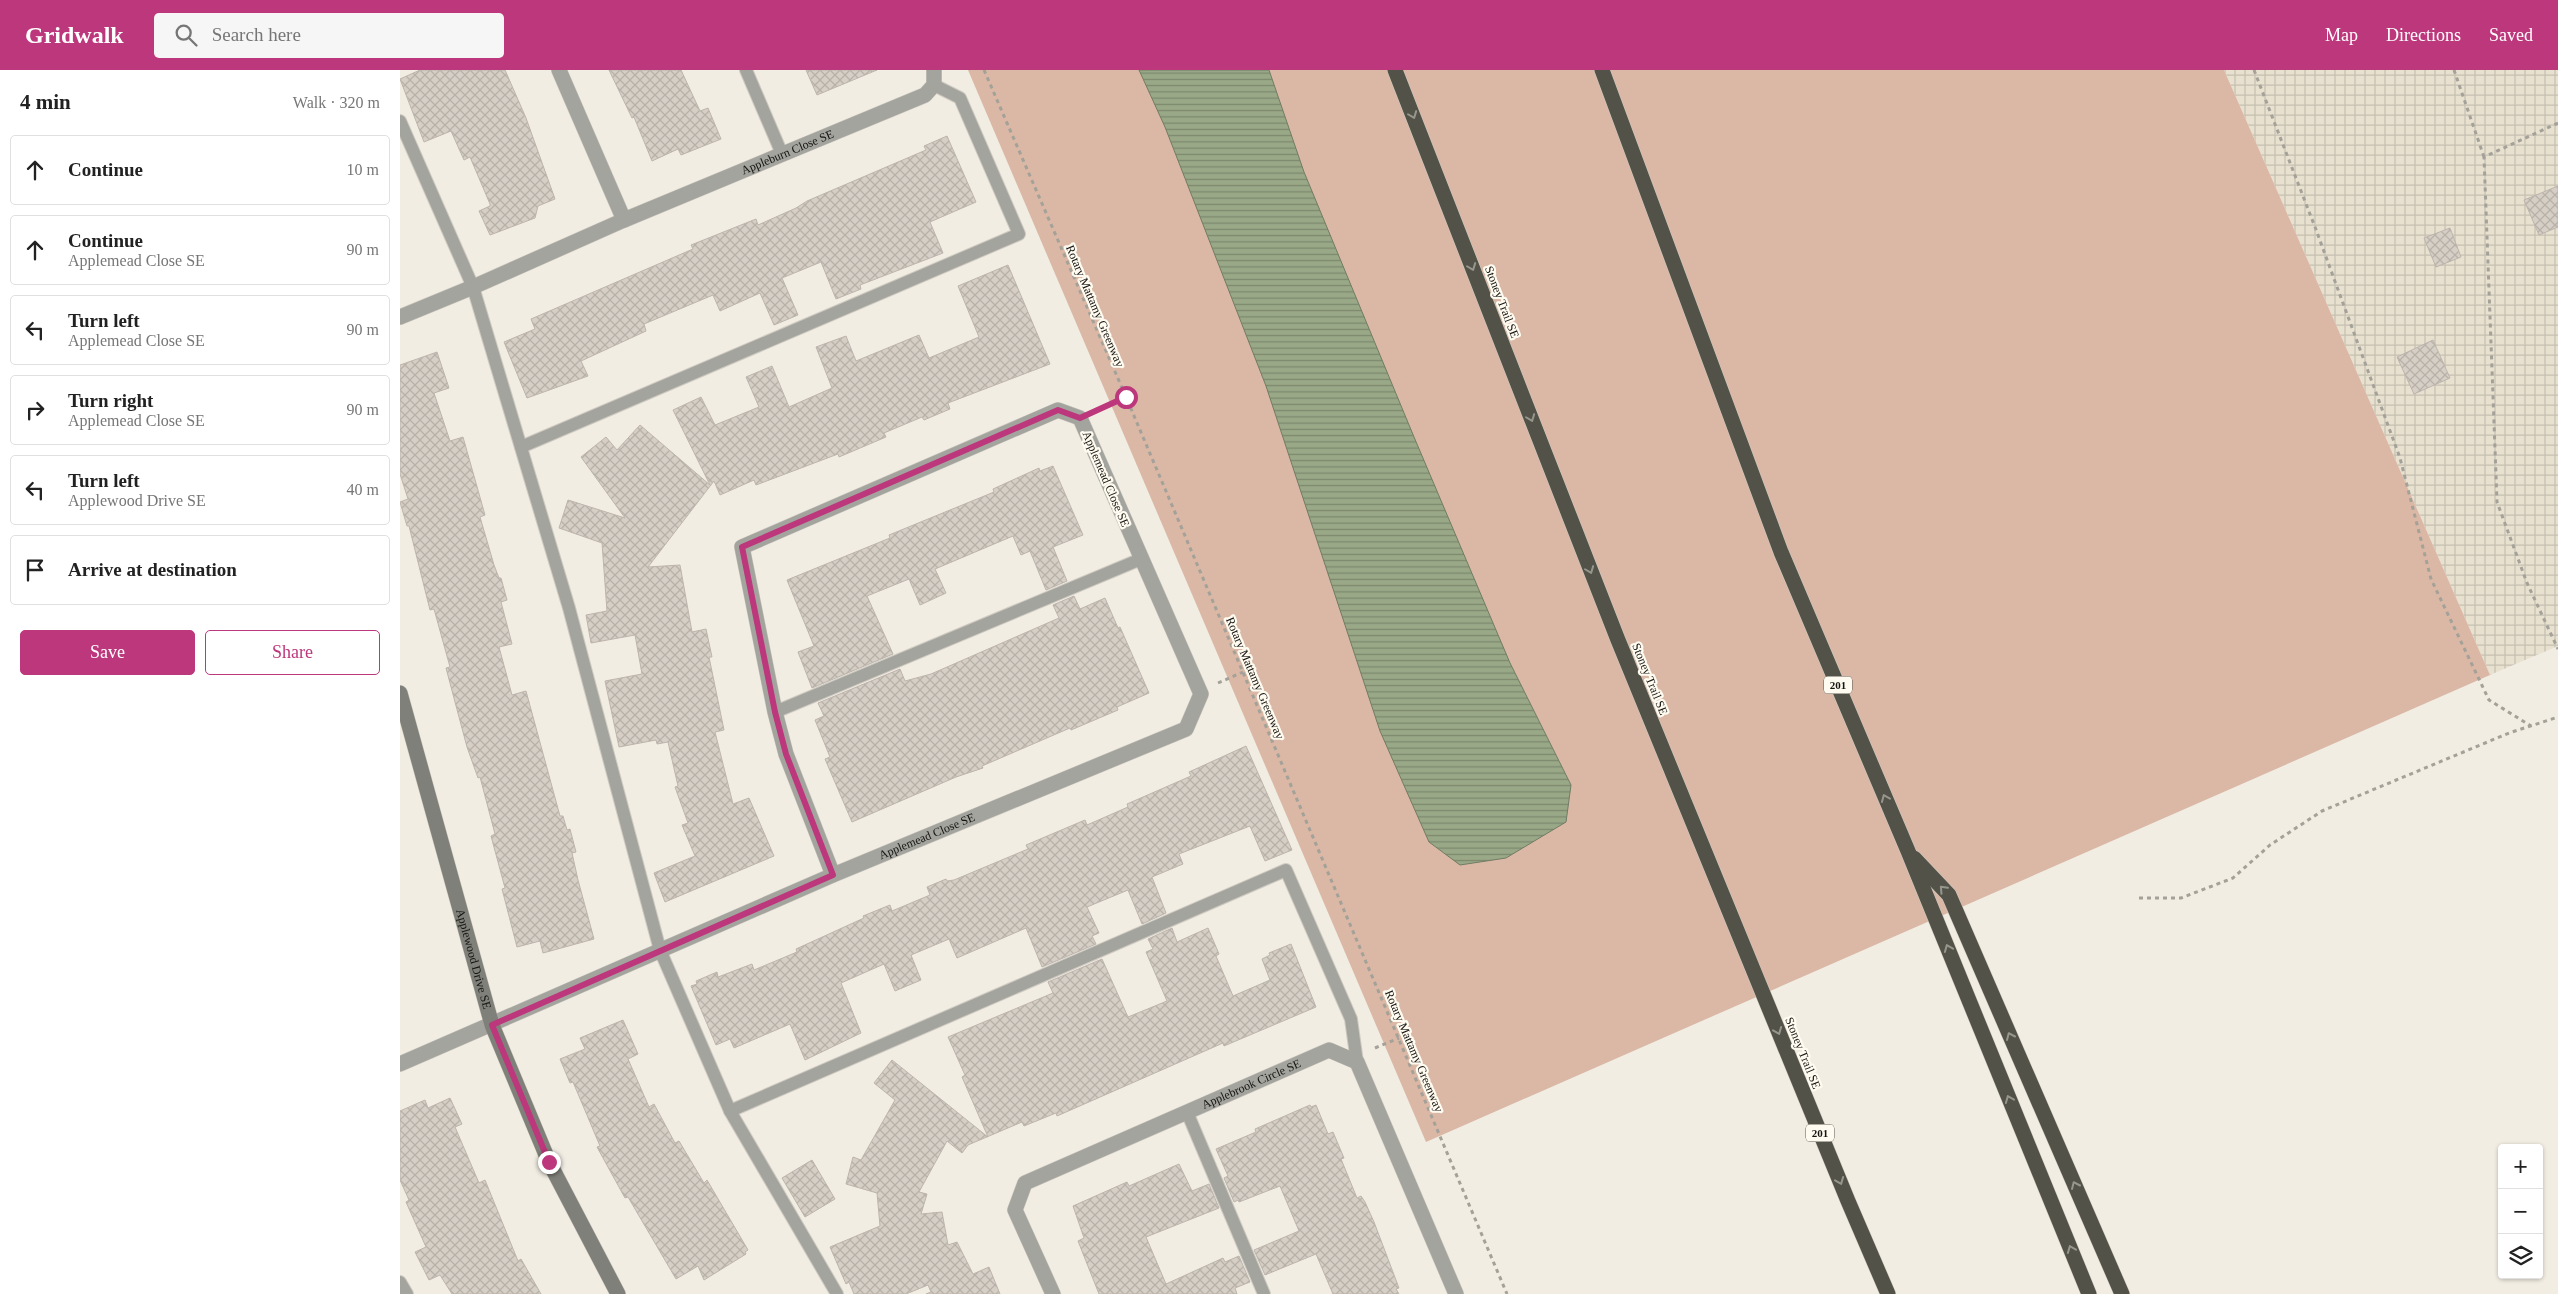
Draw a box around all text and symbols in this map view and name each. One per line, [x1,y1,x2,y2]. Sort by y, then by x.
search box [154,13,504,58]
icon: search [172,21,200,49]
text: Gridwalk [25,22,124,48]
text: Search here [212,24,301,45]
text: Map [2325,25,2358,45]
text: Directions [2386,25,2461,45]
text: Saved [2489,25,2533,45]
text: 4 min [20,90,71,114]
text: Walk · 320 m [293,94,380,111]
one-way arrow [1407,111,1417,119]
street label: Appleburn Close SE [739,127,836,178]
icon: ahead [21,156,49,184]
text: Continue [68,159,143,180]
text: 10 m [347,161,379,178]
text: Continue [68,230,143,251]
icon: ahead [21,236,49,264]
text: 90 m [347,241,379,258]
street label: Rotary Mattamy Greenway [1063,243,1127,369]
text: Applemead Close SE [68,252,205,269]
one-way arrow [1466,262,1476,271]
street label: Stoney Trail SE [1482,264,1522,340]
text: Turn left [68,310,140,331]
icon: left [21,316,49,344]
text: 90 m [347,321,379,338]
text: Applemead Close SE [68,332,205,349]
route start [1115,386,1138,409]
text: Turn right [68,390,153,411]
icon: right [21,396,49,424]
text: 90 m [347,401,379,418]
text: Applemead Close SE [68,412,205,429]
one-way arrow [1525,413,1535,422]
street label: Applemead Close SE [1080,429,1132,529]
text: Turn left [68,470,140,491]
icon: left [21,476,49,504]
text: 40 m [347,481,379,498]
text: Applewood Drive SE [68,492,206,509]
icon: arrive [21,556,49,584]
text: Arrive at destination [68,559,237,580]
one-way arrow [1584,565,1594,573]
street label: Rotary Mattamy Greenway [1223,615,1287,741]
button: Save [20,630,195,675]
button: Share [205,630,380,675]
street label: Stoney Trail SE [1629,641,1671,717]
road number: 201 [1824,676,1852,694]
one-way arrow [1881,794,1892,803]
street label: Applemead Close SE [877,810,977,862]
one-way arrow [1940,885,1949,894]
street label: Applewood Drive SE [453,907,494,1011]
one-way arrow [1943,944,1954,953]
street label: Rotary Mattamy Greenway [1382,988,1446,1114]
street label: Stoney Trail SE [1782,1015,1824,1091]
one-way arrow [1771,1026,1782,1035]
one-way arrow [2006,1032,2017,1041]
street label: Applebrook Circle SE [1200,1056,1303,1112]
one-way arrow [2005,1095,2015,1103]
road number: 201 [1806,1124,1834,1142]
map controls [2498,1144,2543,1279]
button: + [2498,1144,2543,1189]
route end [538,1151,561,1174]
one-way arrow [1833,1176,1844,1185]
one-way arrow [2071,1181,2082,1190]
button: − [2498,1189,2543,1234]
button: layers [2498,1234,2543,1279]
one-way arrow [2067,1245,2077,1254]

